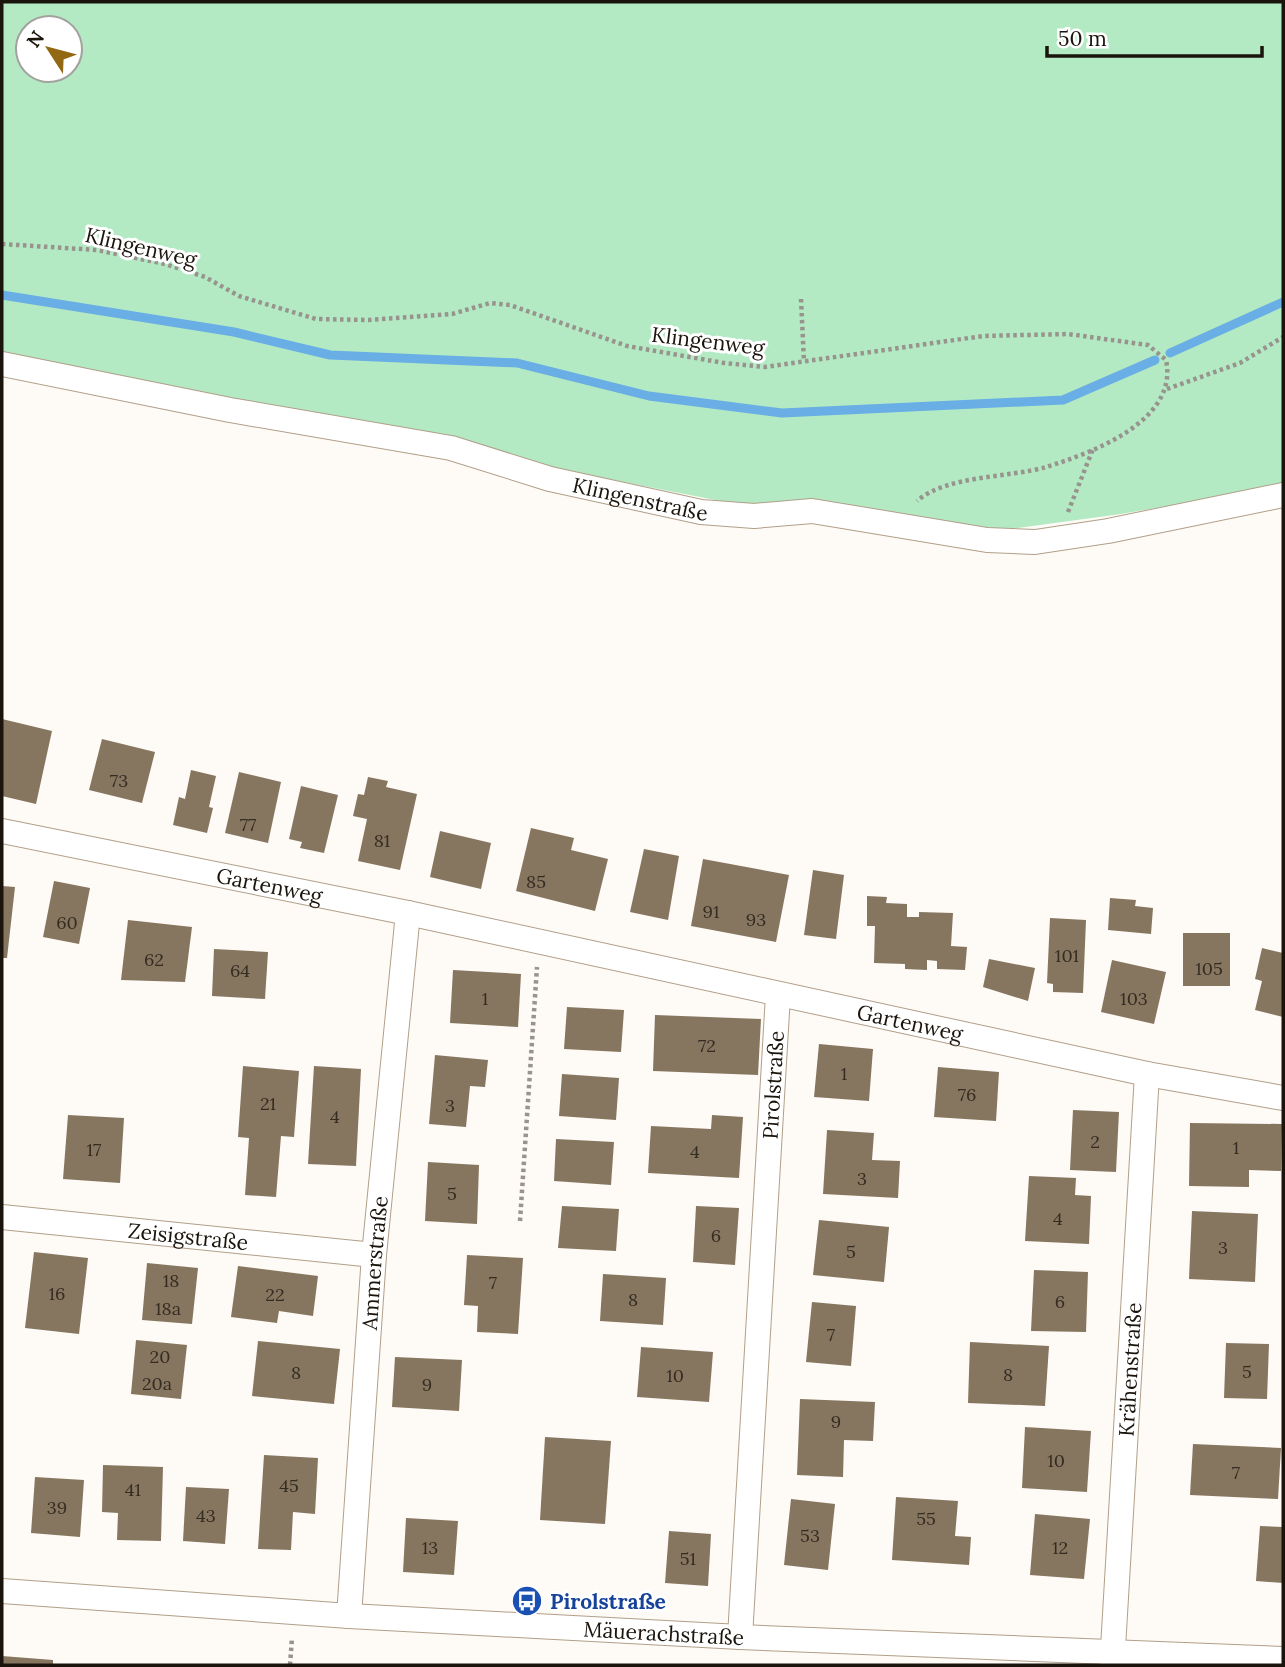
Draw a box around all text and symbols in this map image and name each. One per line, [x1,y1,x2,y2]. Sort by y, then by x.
north arrow [14,14,84,84]
scale bar [1047,14,1262,58]
text: 50 m [1058,25,1107,52]
text: N [21,26,49,52]
street label: Klingenweg [83,221,200,273]
street label: Klingenweg [650,321,766,361]
street label: Klingenstraße [570,471,709,526]
house number: 73 [110,769,128,792]
house number: 77 [240,813,256,836]
house number: 81 [374,829,390,852]
street label: Gartenweg [214,861,325,909]
house number: 85 [526,870,546,893]
house number: 91 [703,900,719,923]
house number: 93 [746,908,766,931]
house number: 60 [56,911,78,934]
house number: 101 [1055,944,1079,967]
house number: 62 [144,948,164,971]
house number: 105 [1195,957,1223,980]
house number: 64 [230,959,250,982]
house number: 1 [482,987,488,1010]
house number: 103 [1120,987,1148,1010]
street label: Gartenweg [855,998,966,1047]
street label: Pirolstraße [756,1030,789,1140]
house number: 72 [698,1034,716,1057]
house number: 1 [841,1062,847,1085]
house number: 76 [958,1083,976,1106]
house number: 21 [260,1092,276,1115]
house number: 3 [445,1094,455,1117]
house number: 4 [330,1105,340,1128]
house number: 2 [1090,1130,1100,1153]
house number: 1 [1233,1136,1239,1159]
house number: 17 [87,1138,101,1161]
house number: 4 [690,1140,700,1163]
house number: 3 [857,1167,867,1190]
house number: 5 [447,1182,457,1205]
street label: Ammerstraße [355,1195,393,1332]
house number: 4 [1053,1207,1063,1230]
street label: Zeisigstraße [127,1216,249,1256]
house number: 6 [711,1224,721,1247]
house number: 3 [1218,1236,1228,1259]
house number: 5 [846,1240,856,1263]
house number: 18 [163,1269,179,1292]
house number: 7 [489,1271,497,1294]
house number: 16 [49,1282,65,1305]
house number: 22 [265,1283,285,1306]
house number: 8 [628,1288,638,1311]
house number: 6 [1055,1290,1065,1313]
house number: 18a [155,1297,181,1320]
street label: Krähenstraße [1112,1302,1147,1437]
house number: 7 [827,1323,835,1346]
house number: 20 [150,1345,170,1368]
house number: 5 [1242,1360,1252,1383]
house number: 8 [291,1361,301,1384]
house number: 8 [1003,1363,1013,1386]
house number: 10 [666,1364,684,1387]
house number: 20a [142,1372,172,1395]
house number: 9 [422,1373,432,1396]
house number: 9 [831,1410,841,1433]
house number: 10 [1047,1449,1065,1472]
house number: 7 [1232,1461,1240,1484]
house number: 45 [279,1474,299,1497]
house number: 41 [125,1478,141,1501]
house number: 39 [47,1496,67,1519]
house number: 43 [196,1504,216,1527]
house number: 55 [916,1507,936,1530]
house number: 53 [800,1524,820,1547]
house number: 13 [422,1536,438,1559]
house number: 12 [1052,1536,1068,1559]
house number: 51 [680,1547,696,1570]
bus stop icon: Pirolstraße [510,1584,544,1618]
place label: Pirolstraße [550,1588,666,1615]
street label: Mäuerachstraße [583,1615,745,1651]

